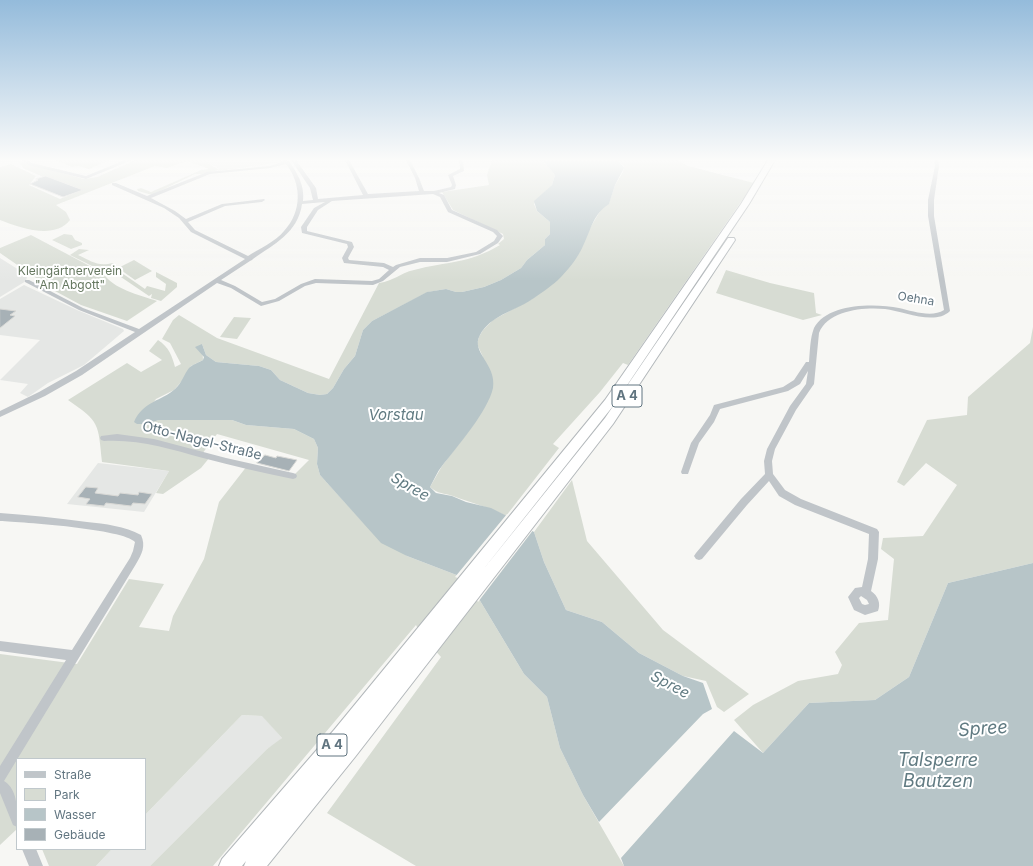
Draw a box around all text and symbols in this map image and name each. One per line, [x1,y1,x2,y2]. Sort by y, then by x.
park label: Kleingärtnerverein "Am Abgott" [18,264,122,292]
street label: Oehna [897,289,935,309]
road number: A 4 [612,385,642,407]
water label: Vorstau [368,406,424,424]
street label: Otto-Nagel-Straße [140,418,264,464]
water label: Spree [388,469,432,505]
water label: Spree [647,667,693,703]
water label: Spree [957,716,1009,742]
road number: A 4 [317,734,347,756]
water label: Talsperre Bautzen [898,750,978,792]
legend [16,758,146,850]
text: Straße [54,767,91,782]
text: Park [54,787,80,802]
text: Wasser [54,807,96,822]
text: Gebäude [54,827,106,842]

